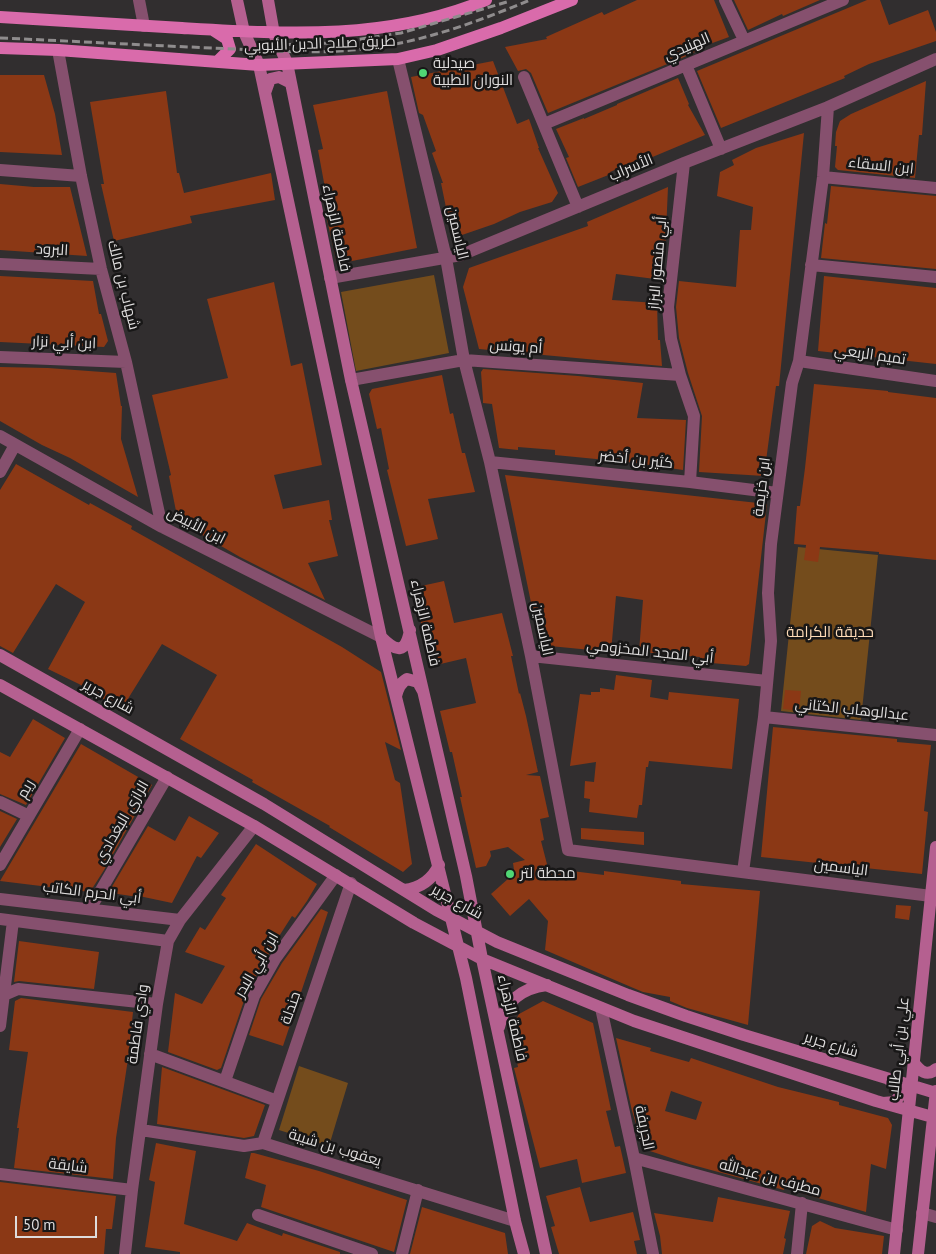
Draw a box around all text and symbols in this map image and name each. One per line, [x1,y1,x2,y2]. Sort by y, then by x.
street label: الهنيدي [661,29,713,65]
street label: طريق صلاح الدين الأيوبي [244,32,396,56]
place label: صيدلية النوران الطبية [433,55,513,90]
marker: صيدلية النوران الطبية [417,67,429,79]
street label: الأسراب [606,151,656,185]
street label: ابن السقاء [847,154,915,178]
street label: فاطمة الزهراء [318,183,354,273]
street label: الياسمين [442,204,472,262]
street label: أبي منصور البزاز [645,215,671,311]
street label: شهاب بن مالك [103,238,143,332]
street label: البرود [35,240,69,260]
street label: ابن أبي نزار [32,333,96,353]
street label: أم يونس [489,336,543,358]
street label: تميم الربعي [833,341,907,369]
street label: كثير بن أخضر [598,447,674,473]
street label: ابن خزيمة [749,456,775,518]
street label: ابن الأبيض [164,504,228,548]
street label: فاطمة الزهراء [406,578,444,668]
street label: الياسمين [528,601,556,657]
park label: حديقة الكرامة [786,624,874,642]
street label: أبي المجد المخزومي [586,636,714,668]
street label: شارع جرير [79,676,137,718]
street label: عبدالوهاب الكتاني [794,695,910,725]
street label: ريم [13,776,39,802]
street label: الرازي البغدادي [91,777,153,867]
street label: الياسمين [813,856,869,880]
place label: محطة لتر [520,865,576,883]
marker: محطة لتر [504,868,516,880]
street label: أبي الحرم الكاتب [42,878,142,908]
street label: شارع جرير [428,881,486,923]
street label: ابن أبي البدر [231,929,283,1001]
street label: فاطمة الزهراء [493,973,531,1063]
street label: وادي فاطمة [123,983,153,1065]
street label: جندلة [277,989,305,1027]
street label: علي بن أبي طالب [885,996,913,1102]
street label: شارع جرير [802,1028,860,1062]
street label: الجريفة [631,1104,657,1152]
street label: يعقوب بن شيبة [286,1125,384,1171]
street label: شايقة [48,1155,88,1177]
street label: مطرف بن عبدالله [717,1156,823,1200]
scale bar [18,1206,100,1238]
text: 50 m [23,1215,56,1234]

